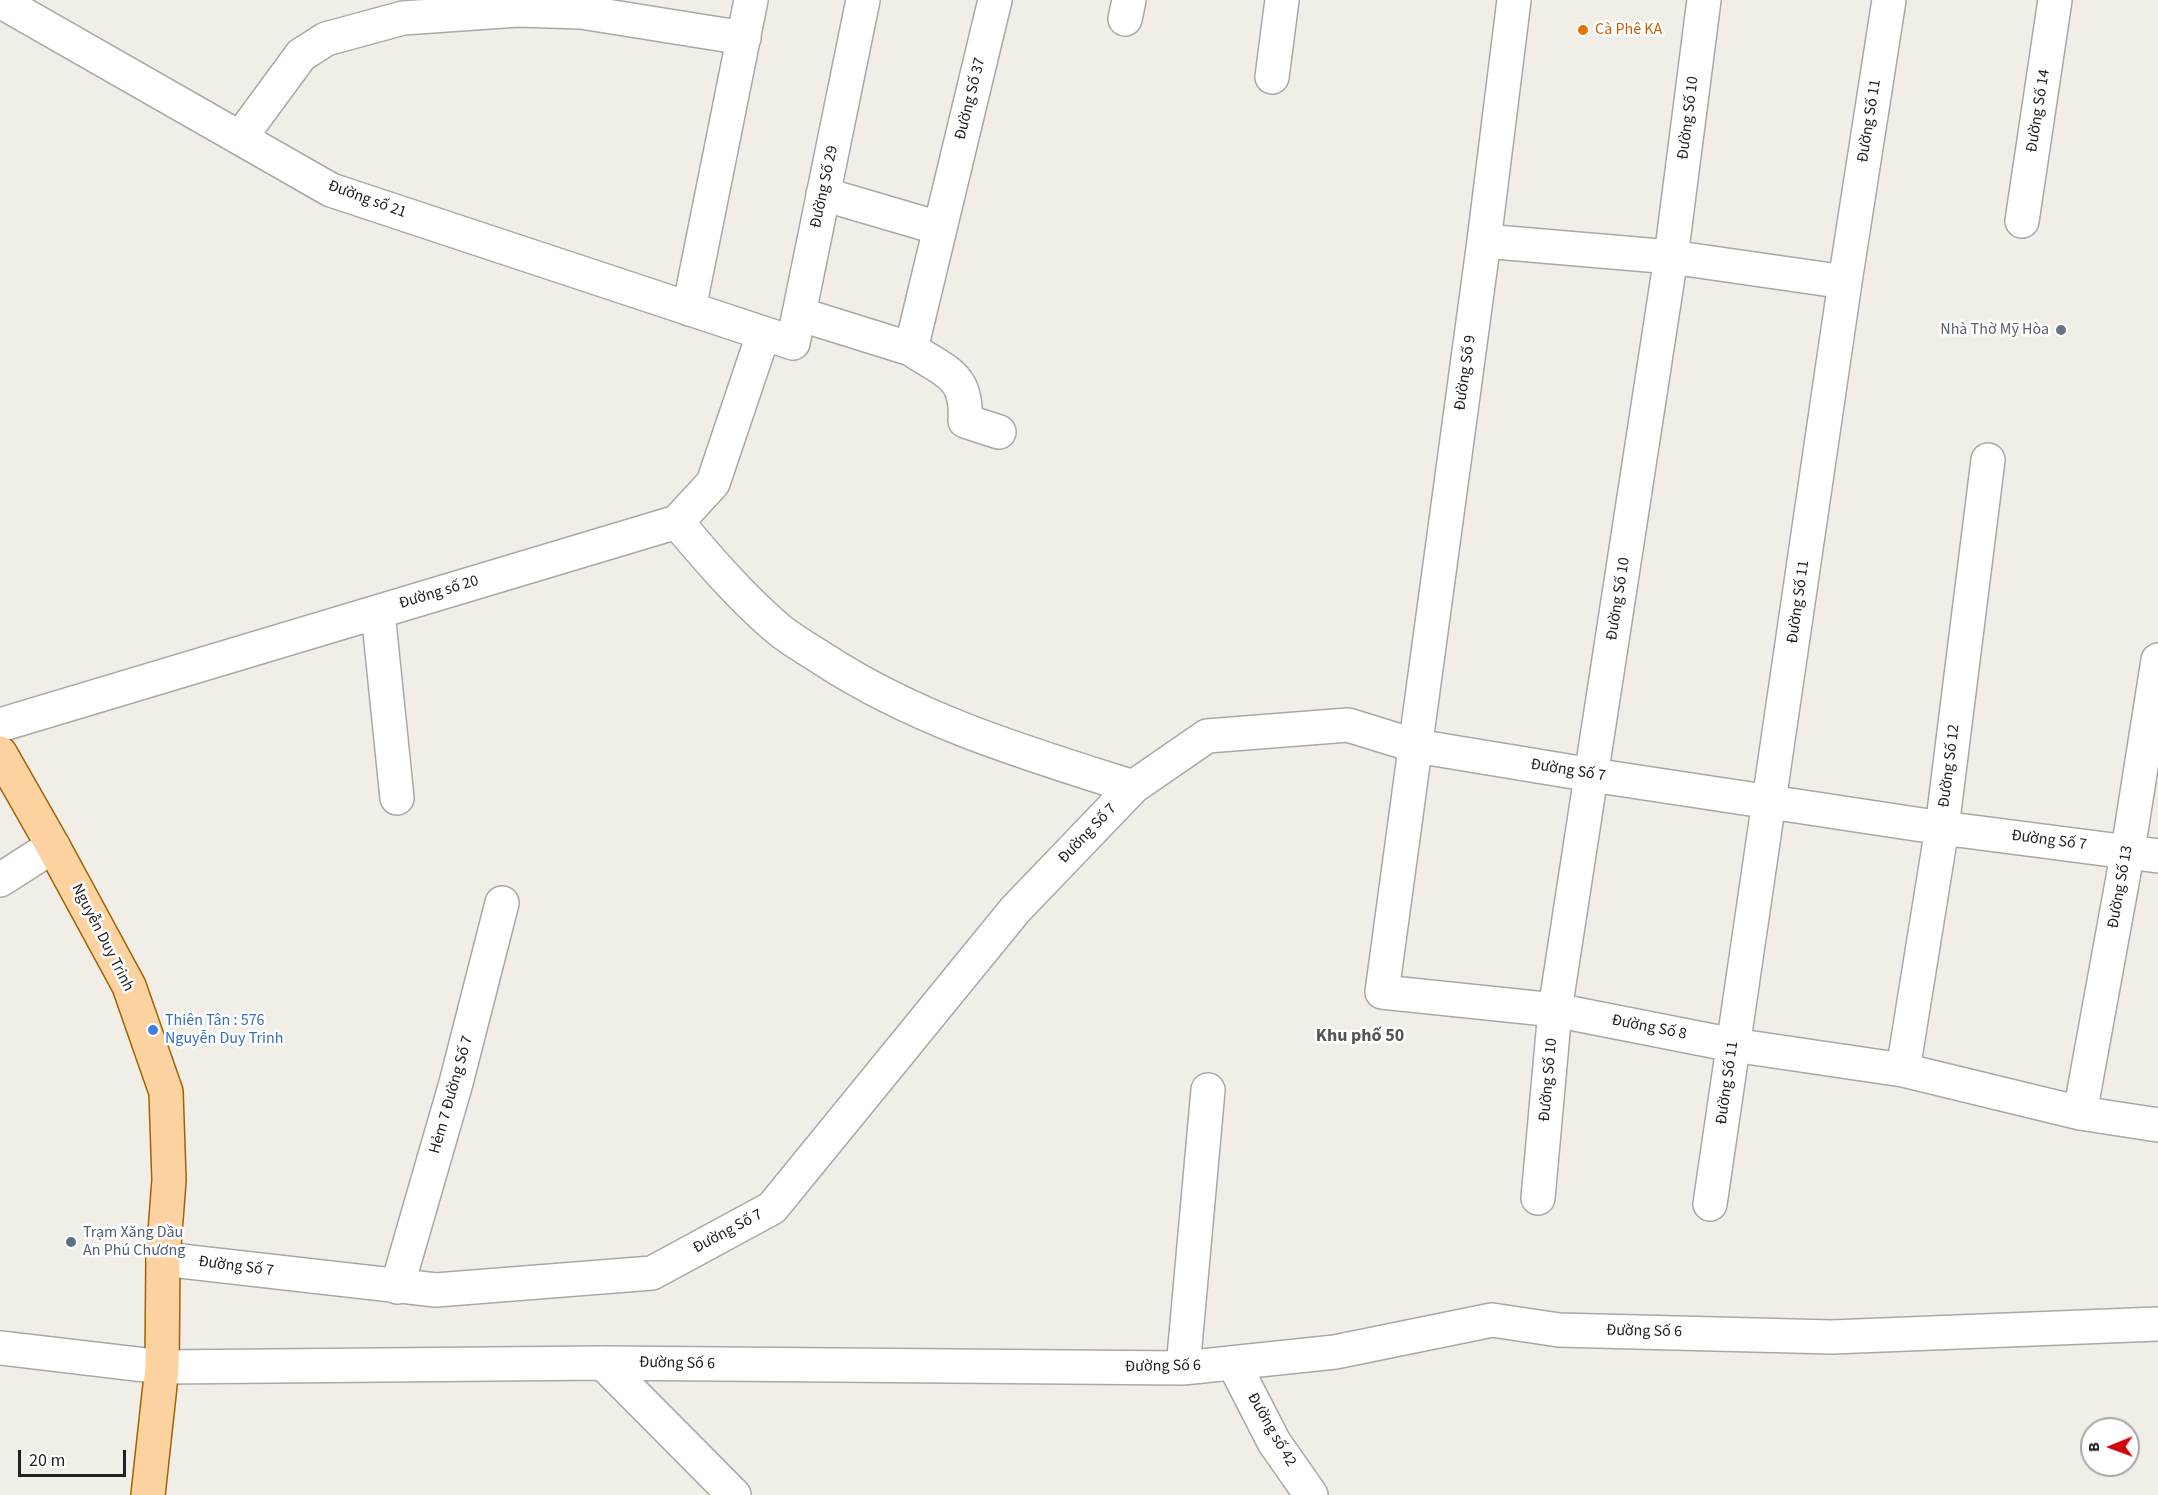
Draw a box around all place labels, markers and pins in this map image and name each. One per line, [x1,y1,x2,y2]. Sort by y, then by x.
place label: Cà Phê KA [1595,20,1662,40]
marker: Cà Phê KA [1576,23,1590,37]
place label: Nhà Thờ Mỹ Hòa [1940,320,2049,340]
marker: Nhà Thờ Mỹ Hòa [2054,323,2068,337]
place label: Thiên Tân : 576 Nguyễn Duy Trinh [165,1011,283,1049]
marker: Thiên Tân : 576 Nguyễn Duy Trinh [146,1023,160,1037]
place label: Trạm Xăng Dầu An Phú Chương [83,1223,185,1261]
marker: Trạm Xăng Dầu An Phú Chương [64,1235,78,1249]

